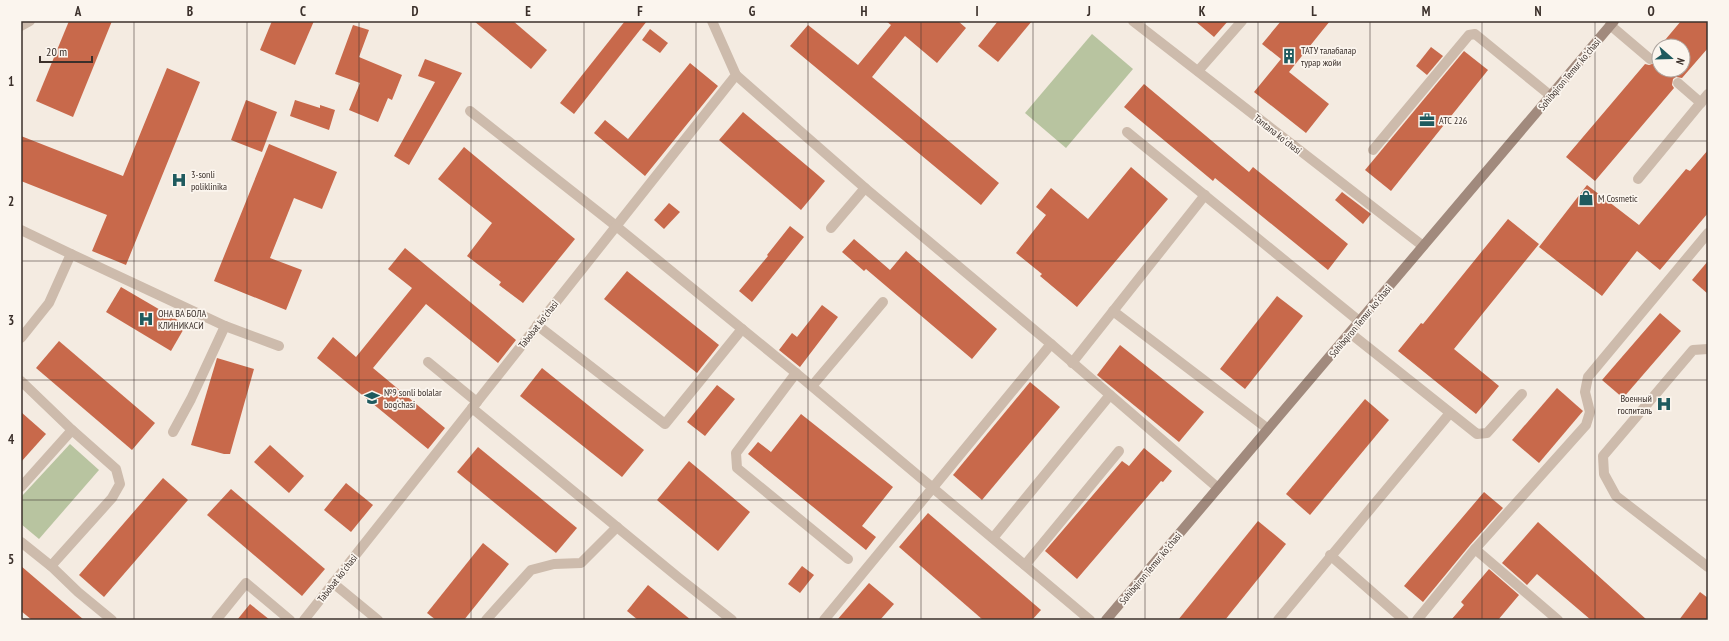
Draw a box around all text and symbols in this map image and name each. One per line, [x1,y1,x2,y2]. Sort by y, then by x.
text: A [74,3,82,20]
text: B [187,3,193,20]
text: C [300,3,306,20]
text: D [412,3,419,20]
text: E [525,3,531,20]
text: F [637,3,643,20]
text: G [749,3,756,20]
text: H [861,3,868,20]
text: I [975,3,979,20]
text: J [1086,3,1091,20]
text: K [1199,3,1206,20]
text: L [1311,3,1317,20]
text: M [1422,3,1431,20]
text: N [1534,3,1542,20]
text: O [1647,3,1655,20]
street label: Sohibqiron Temur koʻchasi [1535,36,1603,113]
scale bar [40,38,92,64]
north arrow [1651,38,1691,78]
text: 20 m [46,44,67,59]
place label: ТАТУ талабалар турар жойи [1301,44,1356,69]
building icon: ТАТУ талабалар турар жойи [1280,47,1298,65]
text: N [1673,56,1688,67]
text: 1 [8,73,14,90]
office icon: АТС 226 [1418,111,1436,129]
street label: Tantana koʻchasi [1251,112,1304,157]
place label: АТС 226 [1439,114,1468,127]
place label: 3-sonli poliklinika [191,168,227,193]
hospital icon: 3-sonli poliklinika [170,171,188,189]
shop icon: M Cosmetic [1577,189,1595,207]
place label: M Cosmetic [1598,192,1638,205]
text: 2 [8,193,14,210]
street label: Sohibqiron Temur koʻchasi [1326,283,1394,360]
street label: Tabobat koʻchasi [516,298,561,351]
place label: ОНА ВА БОЛА КЛИНИКАСИ [158,307,207,332]
hospital icon: ОНА ВА БОЛА КЛИНИКАСИ [137,310,155,328]
text: 3 [8,312,14,329]
place label: №9 sonli bolalar bog‘chasi [384,386,442,411]
school or university icon: №9 sonli bolalar bog‘chasi [363,389,381,407]
place label: Военный госпиталь [1618,392,1652,417]
hospital icon: Военный госпиталь [1655,395,1673,413]
text: 4 [8,431,15,448]
street label: Sohibqiron Temur koʻchasi [1116,530,1184,607]
text: 5 [8,551,14,568]
street label: Tabobat koʻchasi [315,552,360,605]

